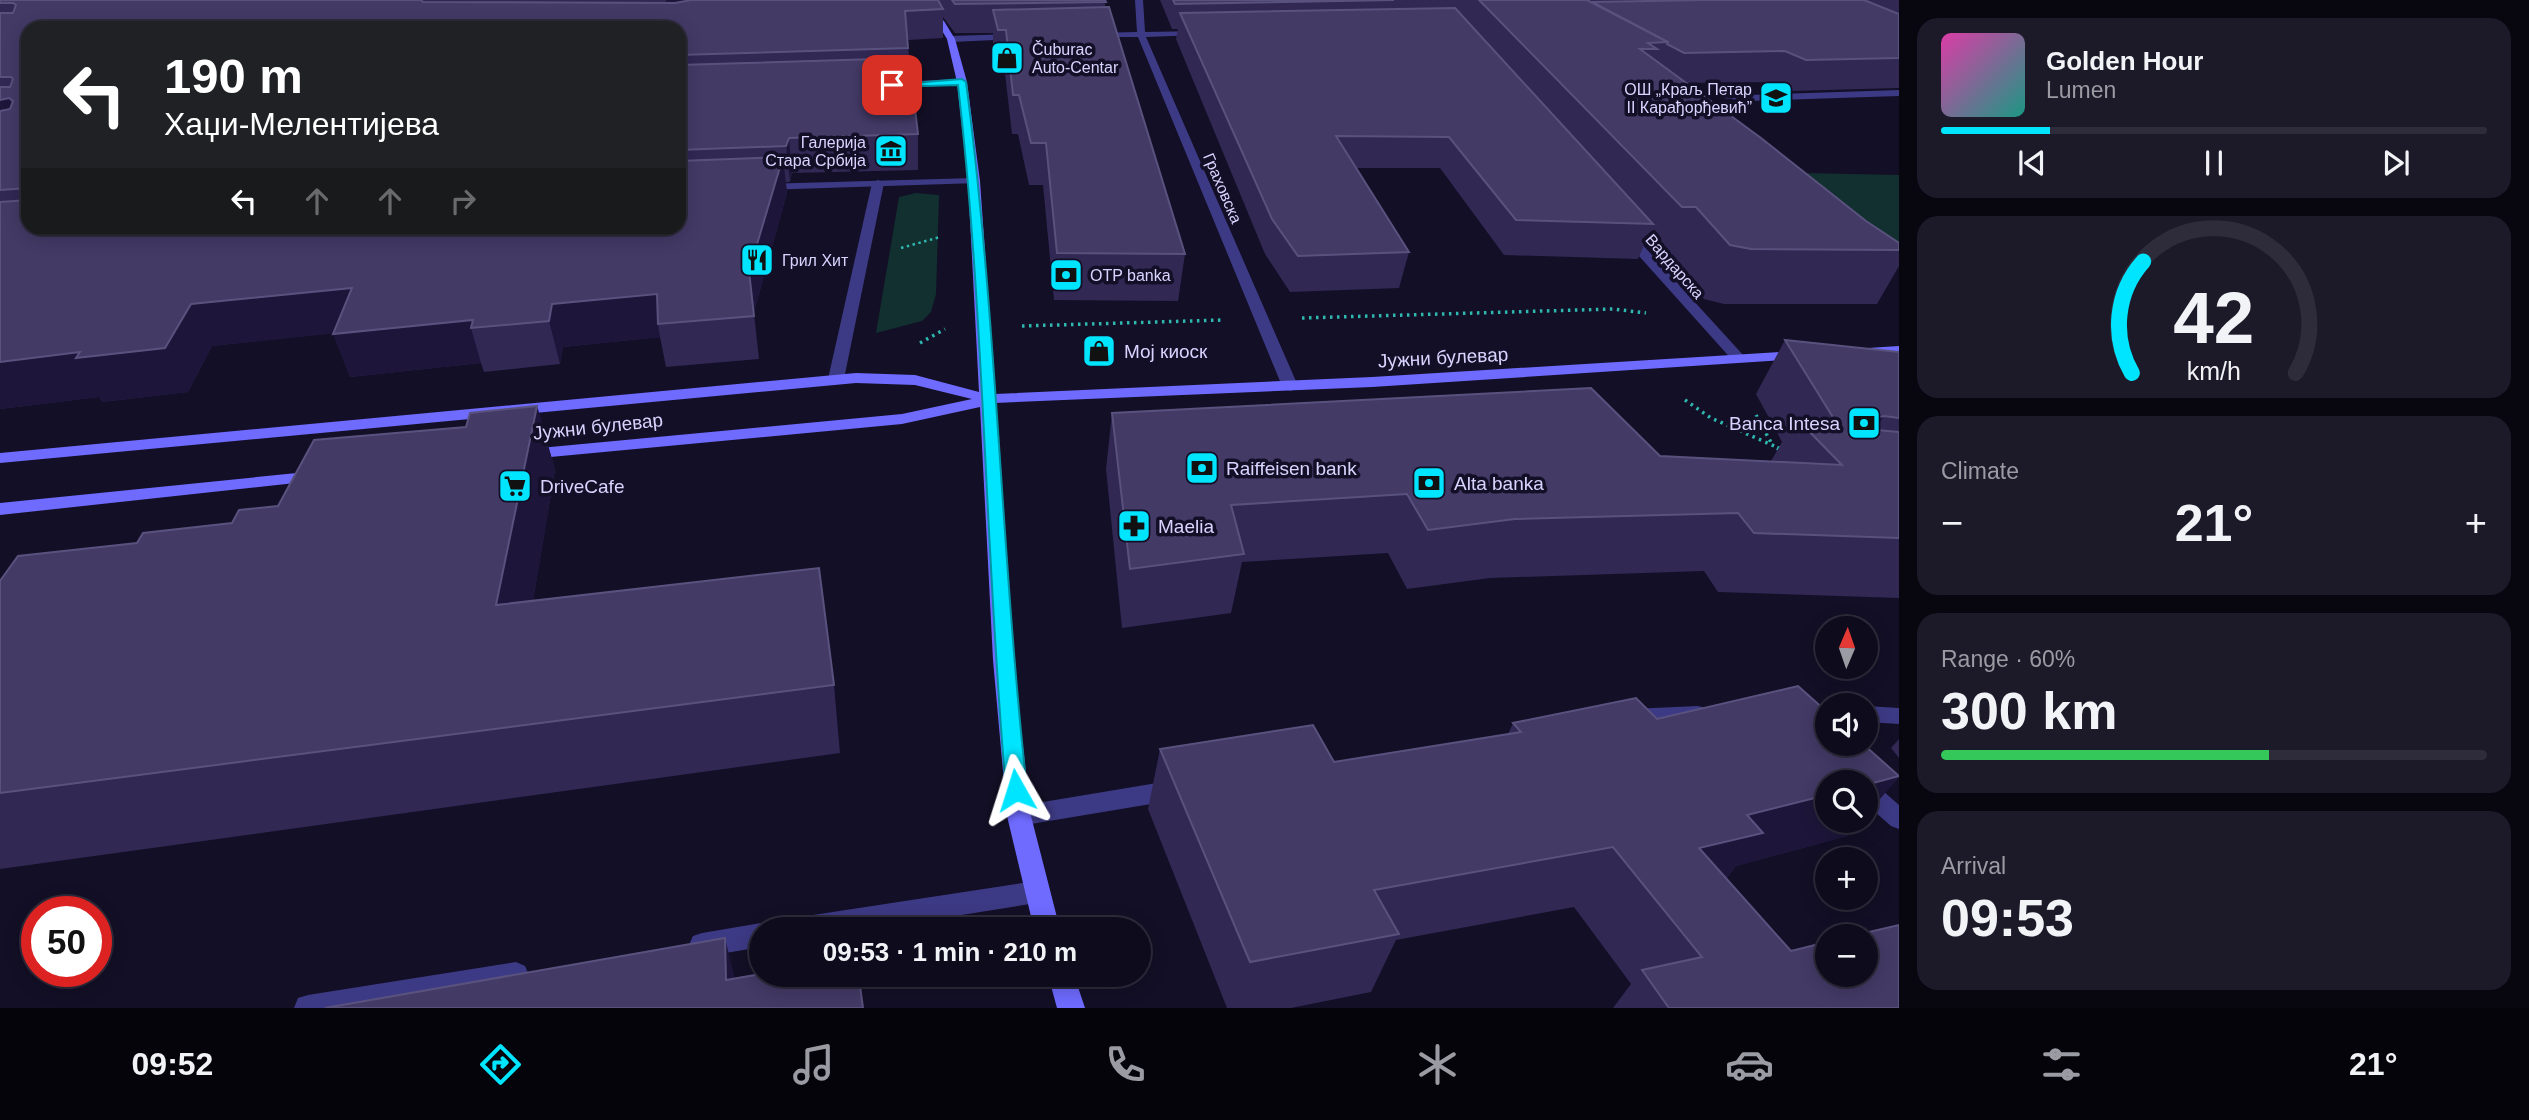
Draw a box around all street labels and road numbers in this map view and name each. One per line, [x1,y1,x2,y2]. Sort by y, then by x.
street label: Граховска [1200,150,1245,226]
street label: Вардарска [1642,231,1707,302]
street label: Јужни булевар [1377,344,1509,371]
street label: Јужни булевар [532,409,664,444]

